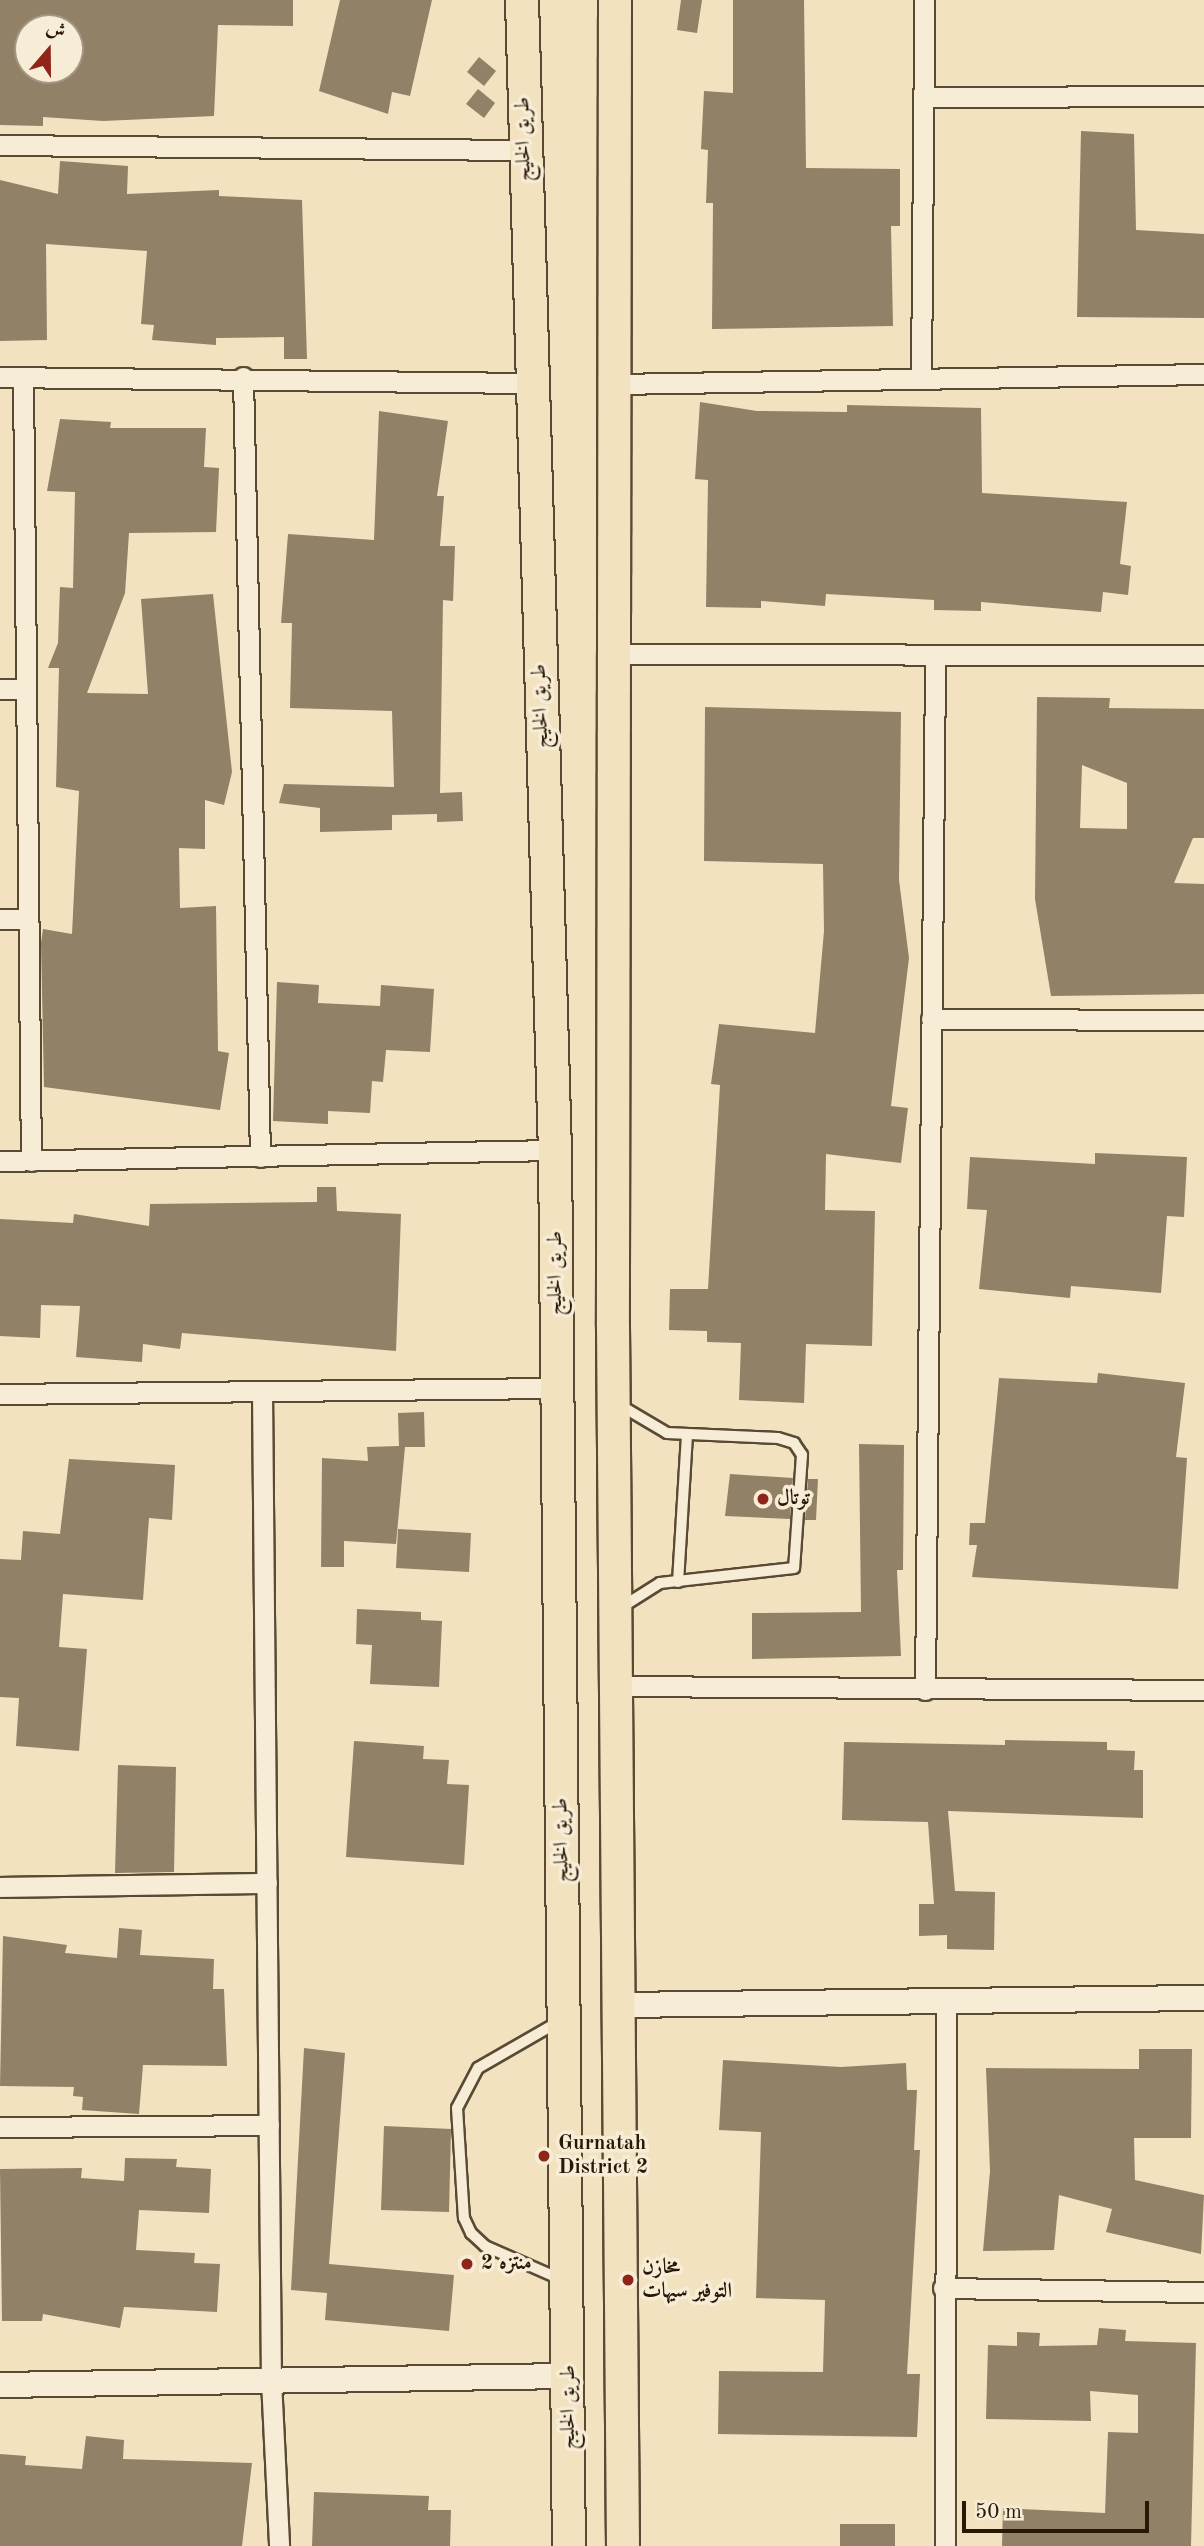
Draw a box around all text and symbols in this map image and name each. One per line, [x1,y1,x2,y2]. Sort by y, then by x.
north arrow [14,14,84,84]
text: ش [44,19,68,43]
street label: طريق الخليج [511,96,537,182]
street label: طريق الخليج [527,663,555,749]
street label: طريق الخليج [543,1231,569,1315]
place label: توتال [777,1486,810,1512]
marker: توتال [755,1491,771,1507]
street label: طريق الخليج [549,1797,575,1883]
place label: Gurnatah District 2 [558,2131,648,2181]
marker: Gurnatah District 2 [536,2148,552,2164]
place label: منتزه 2 [481,2251,532,2277]
place label: مخازن التوفير سيهات [642,2255,732,2305]
marker: منتزه 2 [459,2256,475,2272]
marker: مخازن التوفير سيهات [620,2272,636,2288]
street label: طريق الخليج [556,2365,582,2449]
scale bar [966,2486,1153,2530]
text: 50 m [975,2502,1022,2523]

